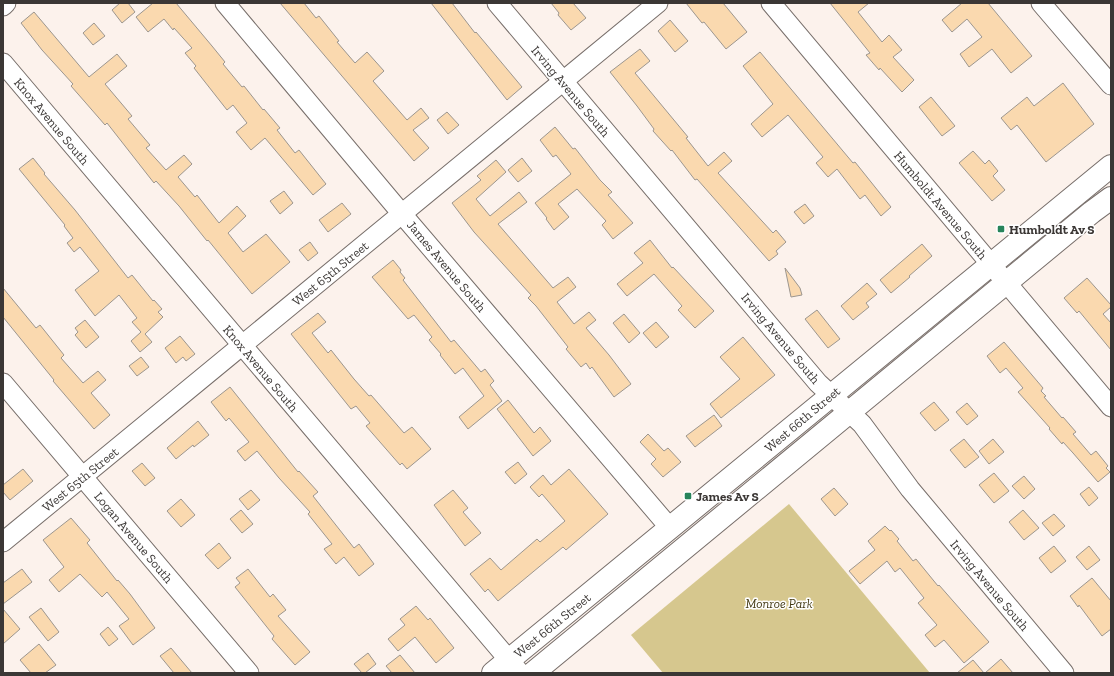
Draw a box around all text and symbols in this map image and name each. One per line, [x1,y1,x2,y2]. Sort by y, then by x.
street label: Irving Avenue South [528,43,614,140]
street label: Knox Avenue South [11,75,93,168]
street label: Humboldt Avenue South [891,148,991,263]
street label: James Avenue South [404,218,490,316]
place label: Humboldt Av S [1009,222,1094,237]
marker: Humboldt Av S [996,224,1006,234]
street label: West 65th Street [289,238,372,309]
street label: Irving Avenue South [738,290,824,387]
street label: Knox Avenue South [220,322,302,415]
street label: West 66th Street [761,383,843,455]
street label: West 65th Street [39,444,122,515]
street label: Logan Avenue South [91,489,177,586]
place label: James Av S [696,489,759,504]
marker: James Av S [683,491,693,501]
street label: Irving Avenue South [947,537,1033,634]
street label: West 66th Street [511,590,594,661]
park label: Monroe Park [746,596,813,611]

